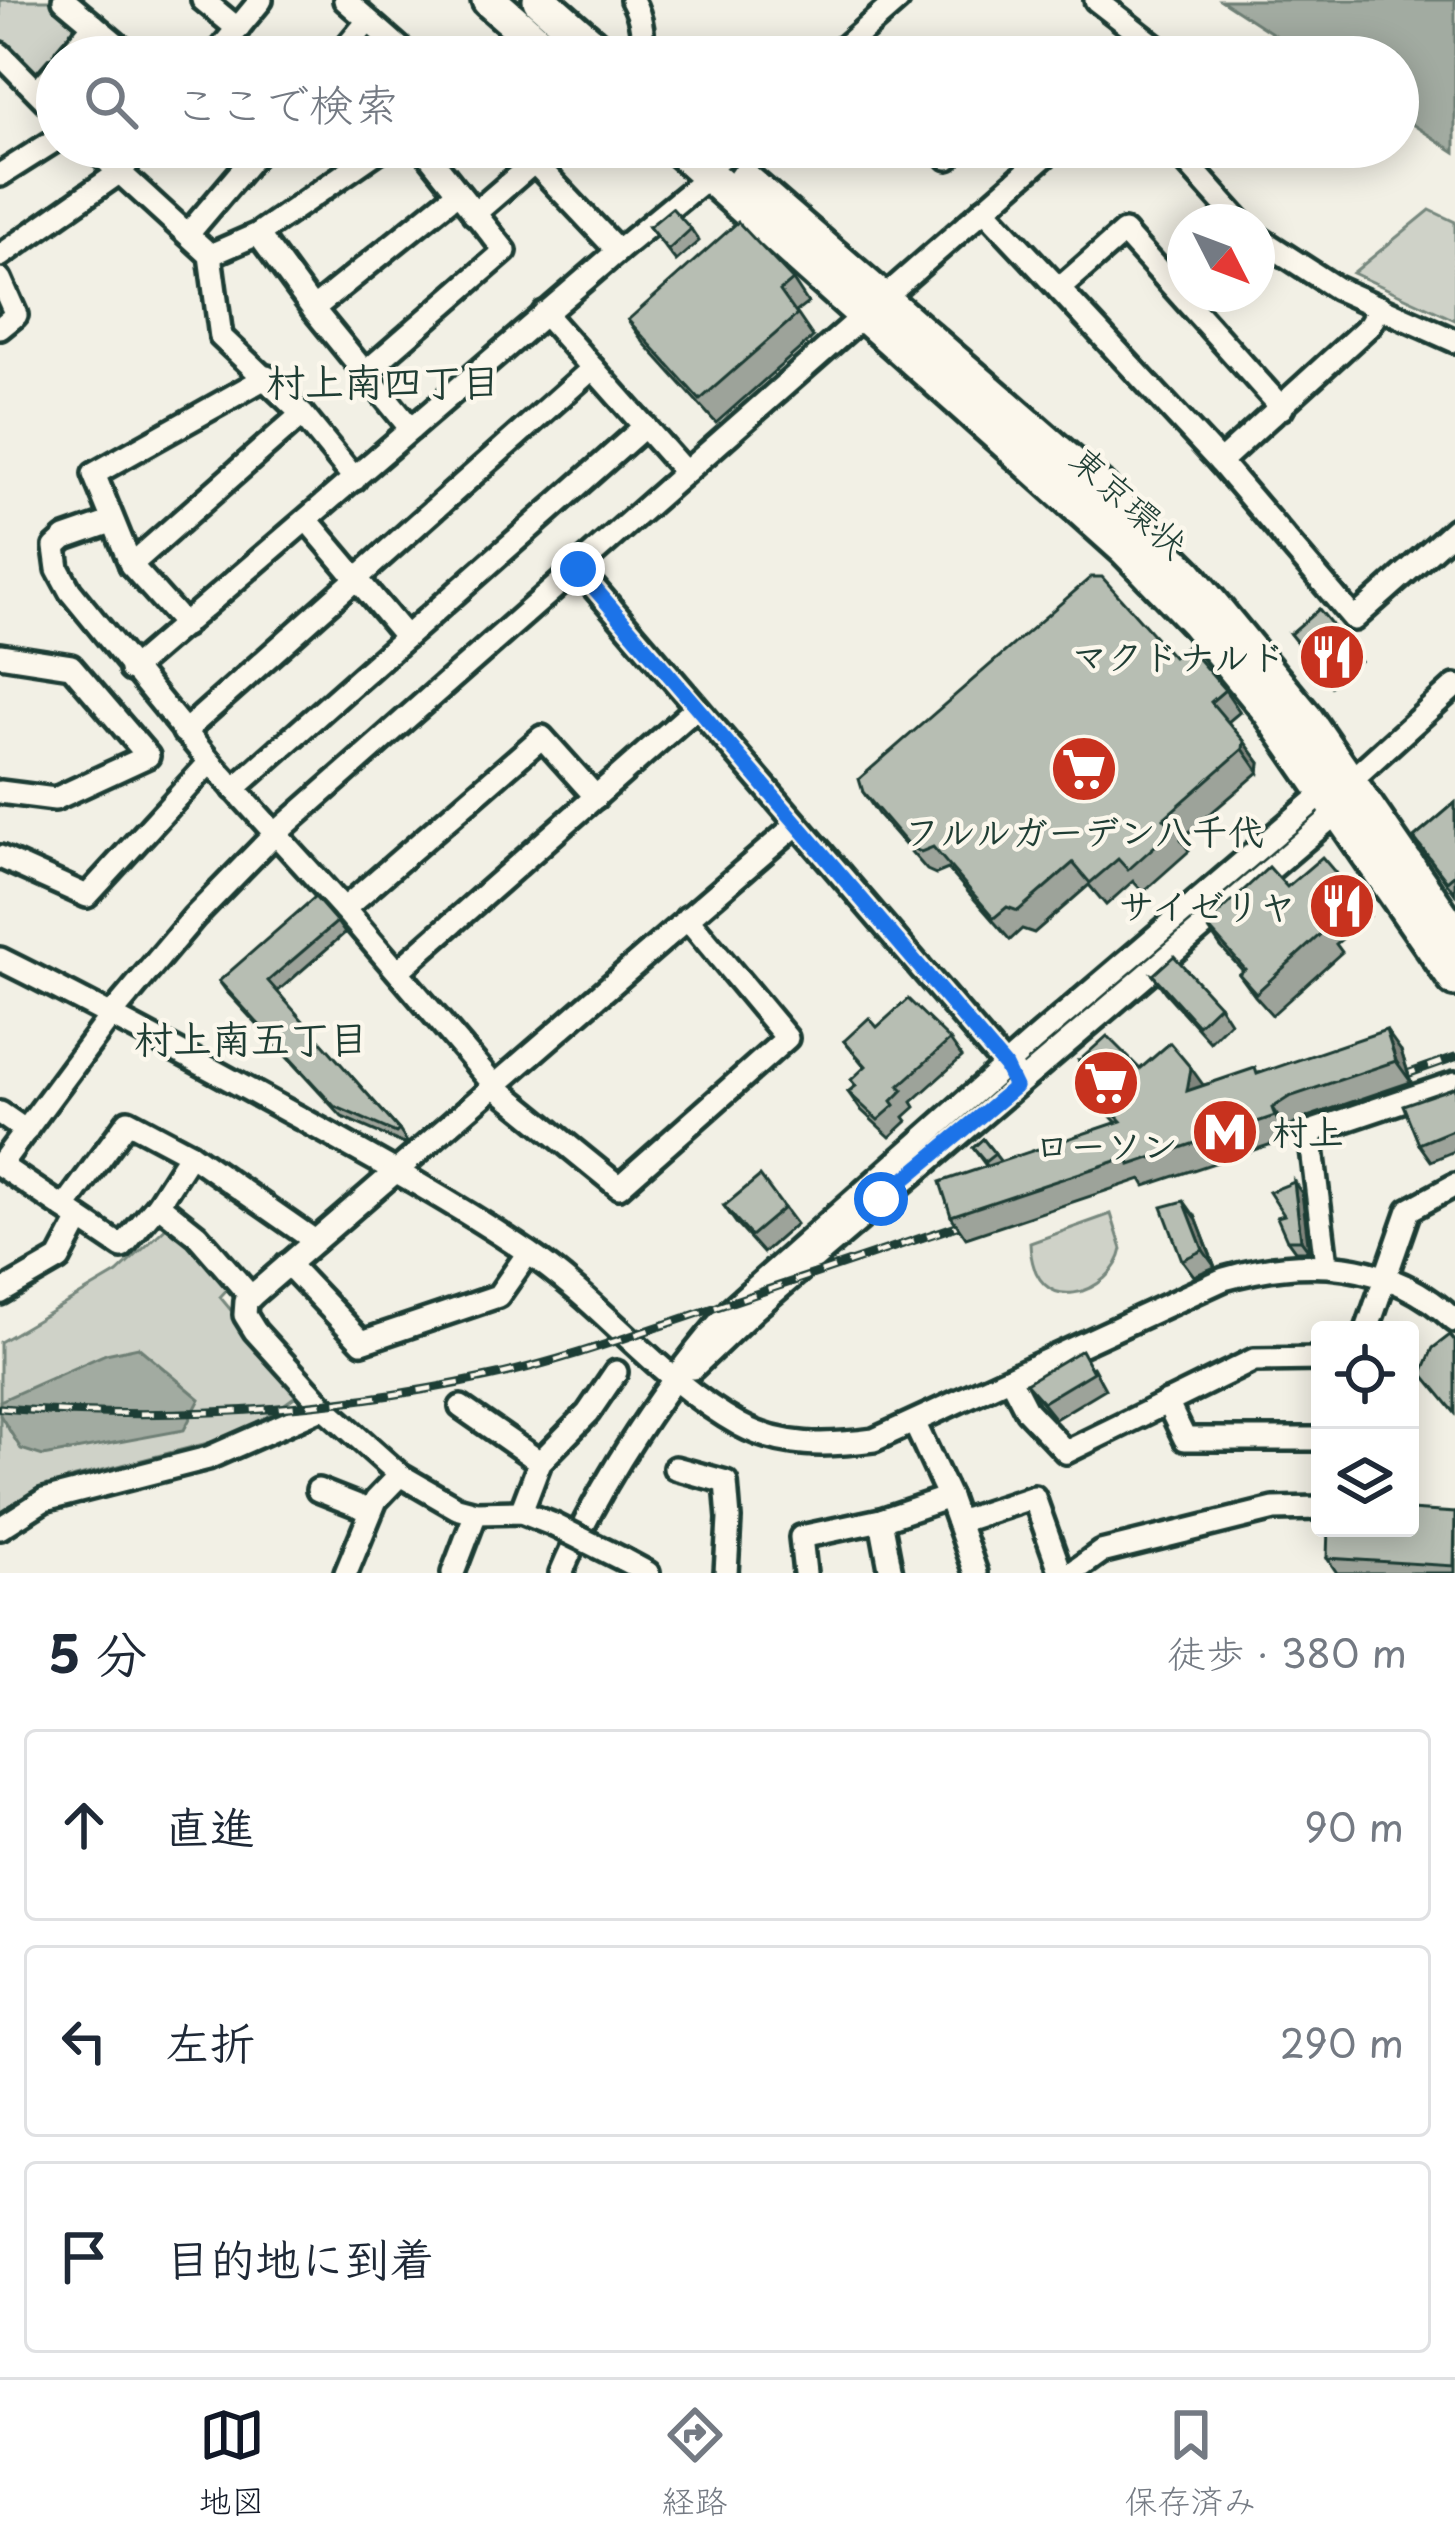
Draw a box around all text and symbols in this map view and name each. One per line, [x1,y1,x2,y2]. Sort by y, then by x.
search box [36,36,1419,168]
text: ここで検索 [174,68,399,136]
icon: search [78,69,144,135]
north arrow [1167,204,1275,312]
district label: 村上南四丁目 [266,350,500,409]
street label: 東京環状 [1059,432,1201,569]
route end [551,542,605,596]
restaurant icon: マクドナルド [1297,622,1367,692]
place label: マクドナルド [1071,628,1286,682]
supermarket icon: フルルガーデン八千代 [1049,734,1119,804]
place label: フルルガーデン八千代 [904,803,1264,857]
restaurant icon: サイゼリヤ [1307,871,1377,941]
place label: サイゼリヤ [1118,877,1296,931]
district label: 村上南五丁目 [134,1007,368,1066]
supermarket icon: ローソン [1071,1048,1141,1118]
metro station icon: 村上 [1190,1097,1260,1167]
place label: 村上 [1272,1103,1344,1157]
place label: ローソン [1034,1117,1178,1171]
route start [854,1172,908,1226]
map controls [1311,1321,1419,1537]
button: locate [1311,1321,1419,1429]
button: layers [1311,1429,1419,1537]
text: 5 分 [48,1613,147,1690]
text: 徒歩 · 380 m [1167,1622,1407,1681]
text: 直進 [165,1791,255,1859]
icon: ahead [51,1792,117,1858]
text: 90 m [1304,1796,1404,1855]
text: 左折 [165,2007,255,2075]
icon: left [51,2008,117,2074]
text: 290 m [1280,2012,1404,2071]
text: 目的地に到着 [165,2223,435,2291]
icon: arrive [51,2224,117,2290]
tab: 地図 [199,2402,265,2524]
tab: 経路 [662,2402,728,2524]
tab: 保存済み [1125,2402,1257,2524]

